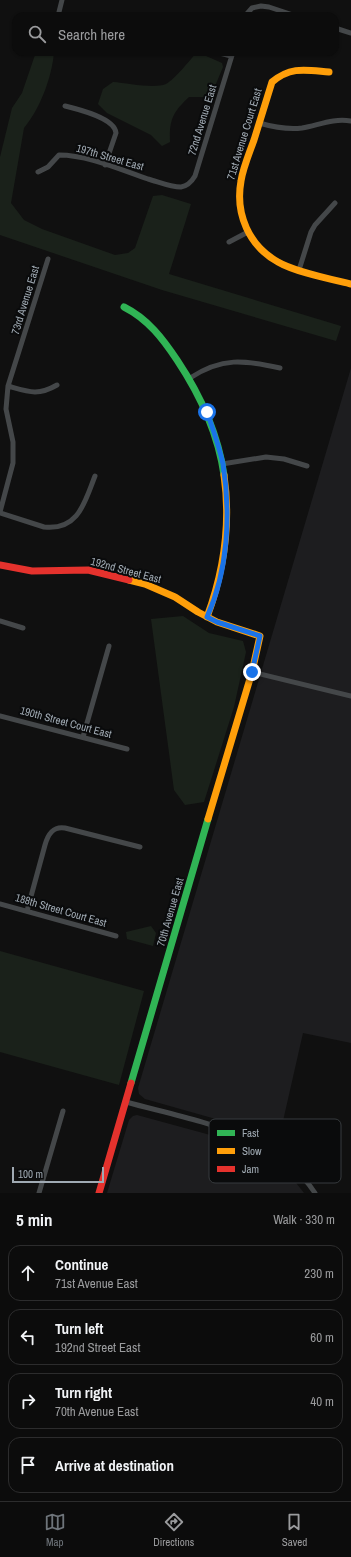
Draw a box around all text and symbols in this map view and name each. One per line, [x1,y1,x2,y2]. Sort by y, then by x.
search box [12,12,339,56]
icon: search [26,23,48,45]
text: Search here [58,24,125,45]
street label: 72nd Avenue East [185,83,220,157]
street label: 71st Avenue Court East [223,86,265,181]
street label: 197th Street East [75,141,146,173]
street label: 73rd Avenue East [8,264,42,336]
route start [198,403,216,421]
street label: 192nd Street East [89,554,163,586]
route end [243,663,261,681]
street label: 190th Street Court East [19,703,114,741]
street label: 70th Avenue East [154,876,187,948]
street label: 188th Street Court East [14,890,109,930]
legend [209,1119,341,1183]
text: Fast [242,1126,260,1140]
text: Slow [242,1144,262,1158]
text: Jam [242,1162,259,1176]
scale bar [12,1165,104,1184]
text: 100 m [18,1167,43,1181]
text: 5 min [16,1208,52,1231]
text: Walk · 330 m [273,1211,335,1228]
text: Continue [55,1254,108,1275]
icon: ahead [17,1262,39,1284]
text: 230 m [304,1265,334,1282]
text: 71st Avenue East [55,1275,138,1292]
text: Turn left [55,1318,103,1339]
icon: left [17,1326,39,1348]
text: 60 m [310,1329,334,1346]
text: 192nd Street East [55,1339,140,1356]
text: Turn right [55,1382,112,1403]
icon: right [17,1390,39,1412]
text: 40 m [310,1393,334,1410]
text: 70th Avenue East [55,1403,138,1420]
icon: arrive [17,1454,39,1476]
text: Arrive at destination [55,1455,174,1476]
tab: Map [44,1511,66,1549]
tab: Directions [153,1511,194,1549]
tab: Saved [282,1511,307,1549]

